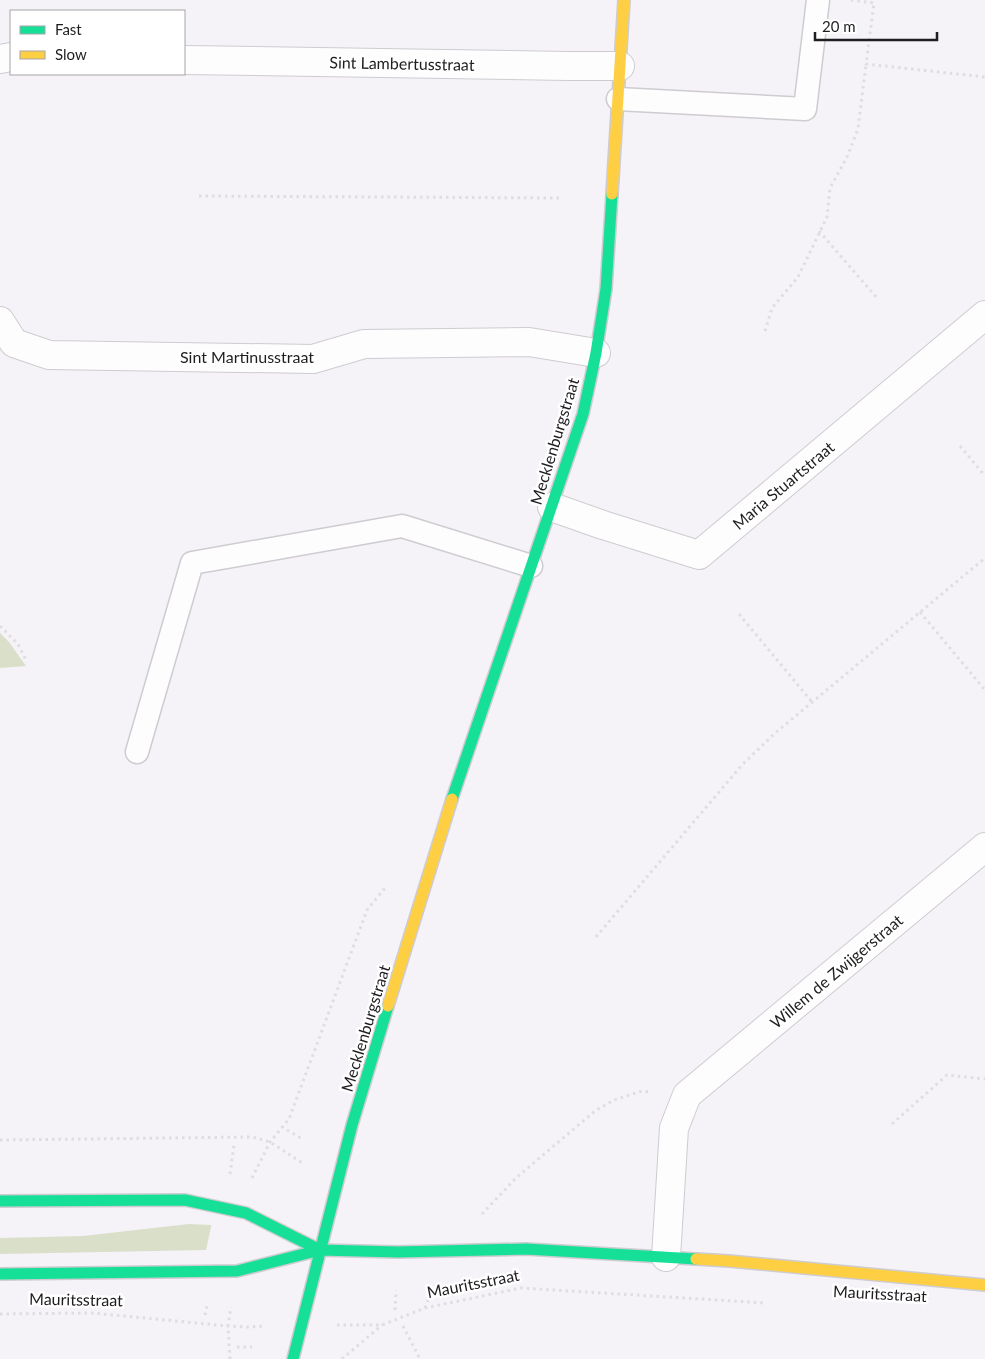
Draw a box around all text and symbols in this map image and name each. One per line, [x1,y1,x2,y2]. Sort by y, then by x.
legend [10,10,185,75]
scale bar [815,10,938,42]
text: 20 m [822,17,856,35]
text: Fast [55,20,82,38]
text: Slow [55,45,87,63]
street label: Sint Lambertusstraat [329,52,475,74]
street label: Sint Martinusstraat [180,347,314,366]
street label: Mecklenburgstraat [526,375,582,507]
street label: Maria Stuartstraat [728,437,838,533]
street label: Willem de Zwijgerstraat [766,910,906,1032]
street label: Mecklenburgstraat [337,962,393,1094]
street label: Mauritsstraat [425,1265,521,1301]
street label: Mauritsstraat [833,1281,928,1305]
street label: Mauritsstraat [29,1289,123,1309]

